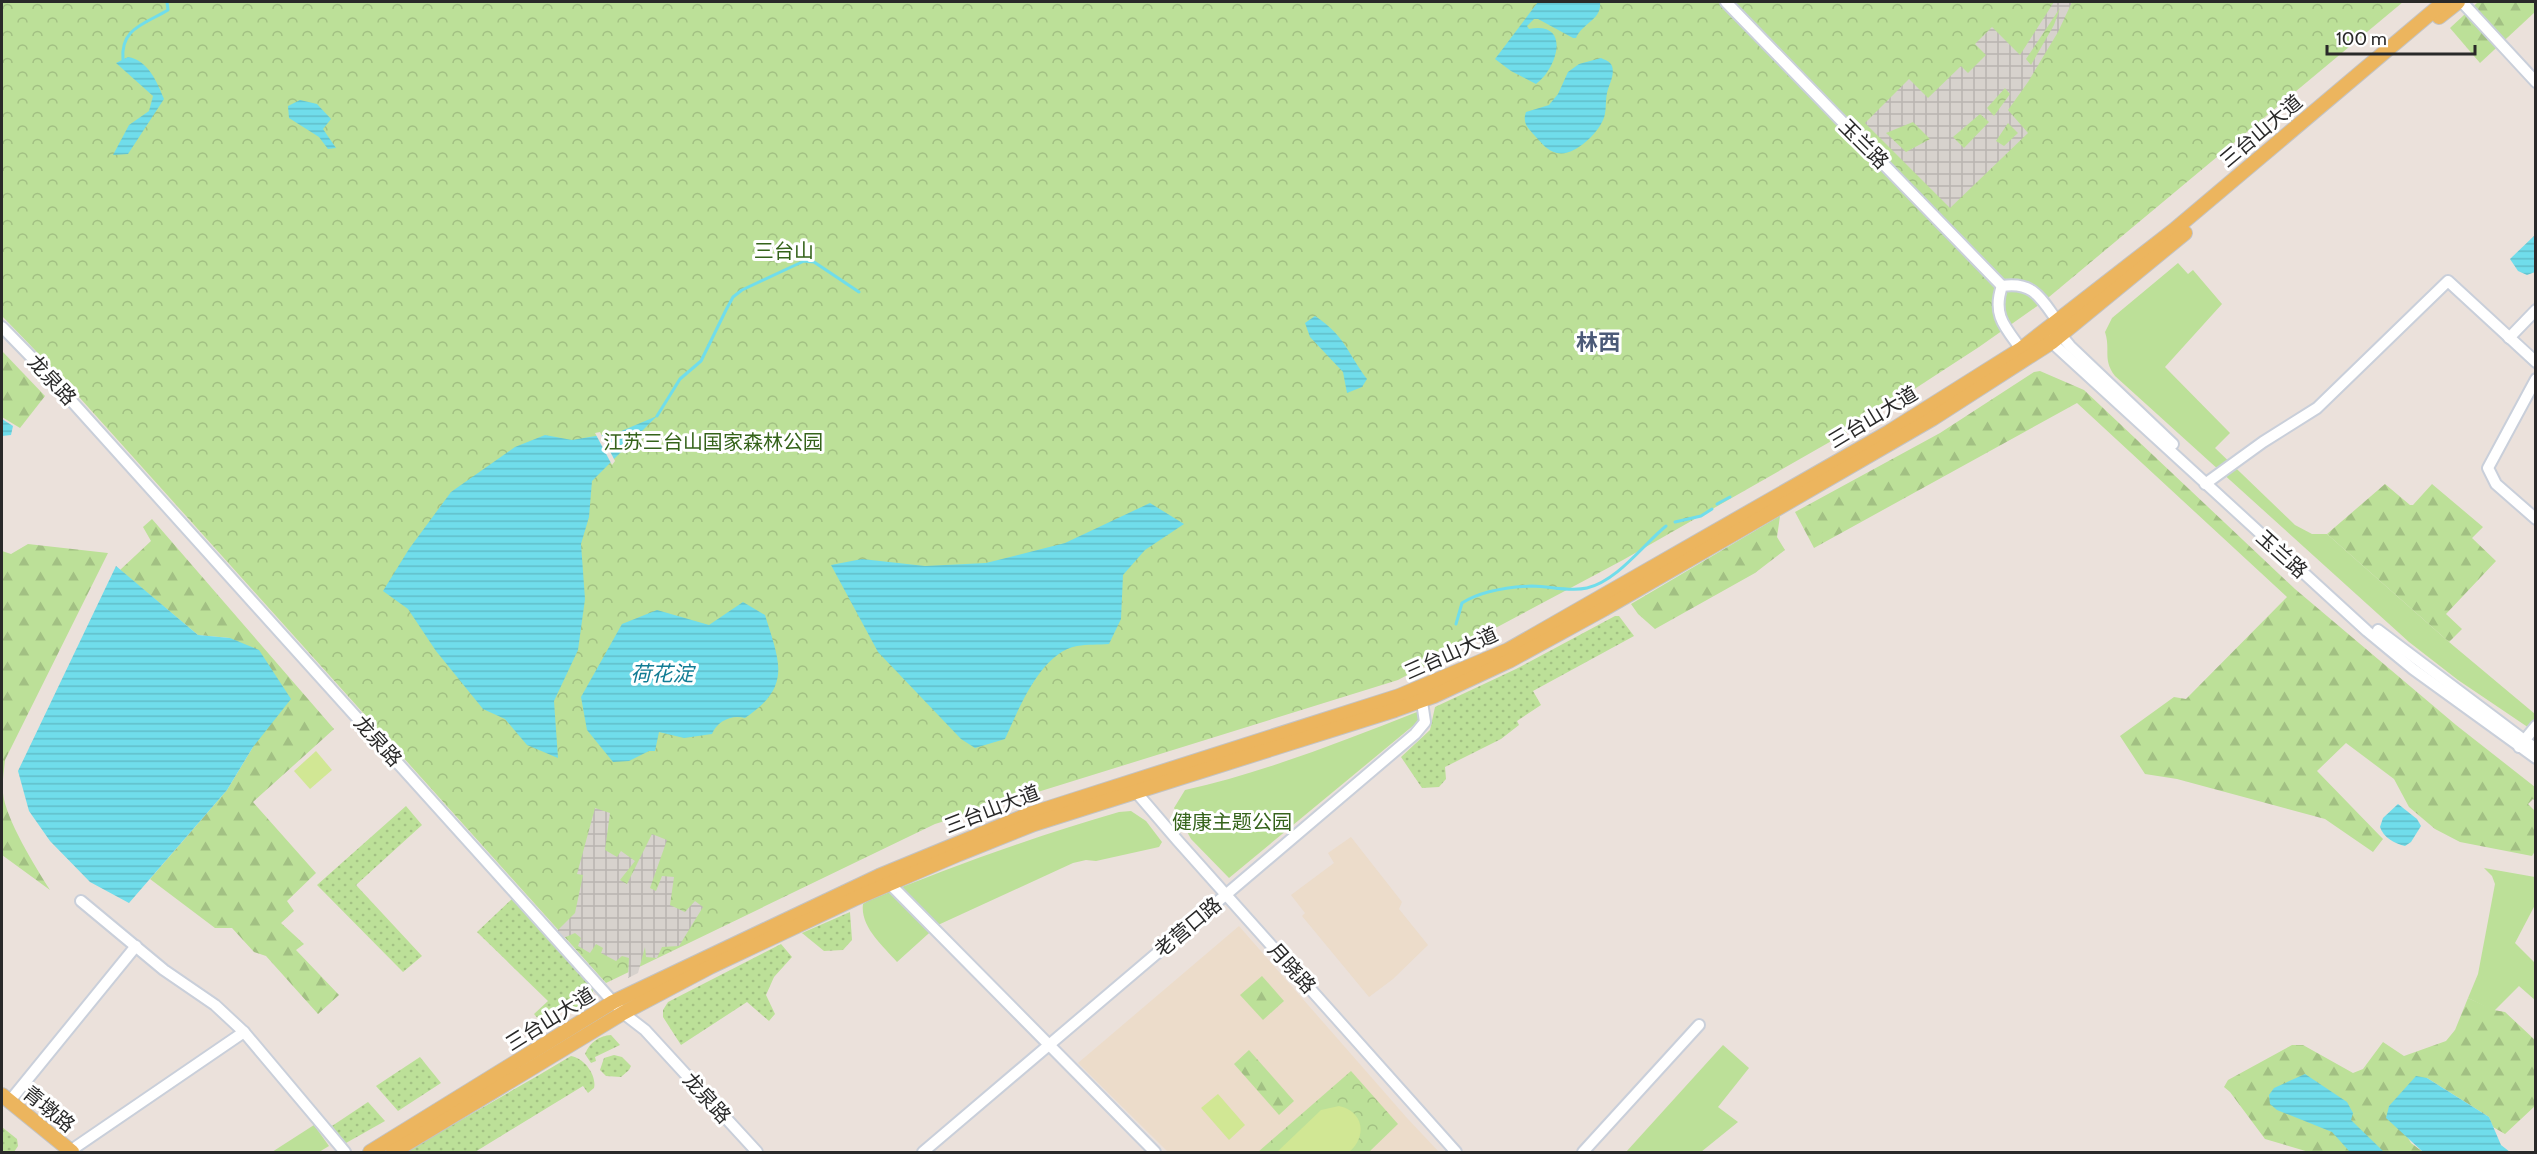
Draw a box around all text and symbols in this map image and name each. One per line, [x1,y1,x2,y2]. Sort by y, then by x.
scale bar [2327,18,2476,56]
text: 100 m [2336,28,2387,50]
street label: 三台山大道 [2215,90,2307,172]
street label: 玉兰路 [1834,114,1894,174]
park label: 三台山 [754,239,814,263]
district label: 林西 [1576,329,1620,356]
street label: 龙泉路 [23,350,81,410]
street label: 三台山大道 [1824,381,1922,453]
park label: 江苏三台山国家森林公园 [603,430,823,454]
street label: 玉兰路 [2252,525,2312,583]
street label: 三台山大道 [1400,622,1502,684]
water label: 荷花淀 [631,661,696,686]
street label: 龙泉路 [349,711,407,771]
street label: 三台山大道 [941,780,1043,838]
park label: 健康主题公园 [1172,810,1292,834]
street label: 老营口路 [1150,892,1226,962]
street label: 月晓路 [1263,938,1321,998]
street label: 三台山大道 [501,982,599,1056]
street label: 龙泉路 [678,1068,736,1128]
street label: 青墩路 [18,1081,80,1137]

